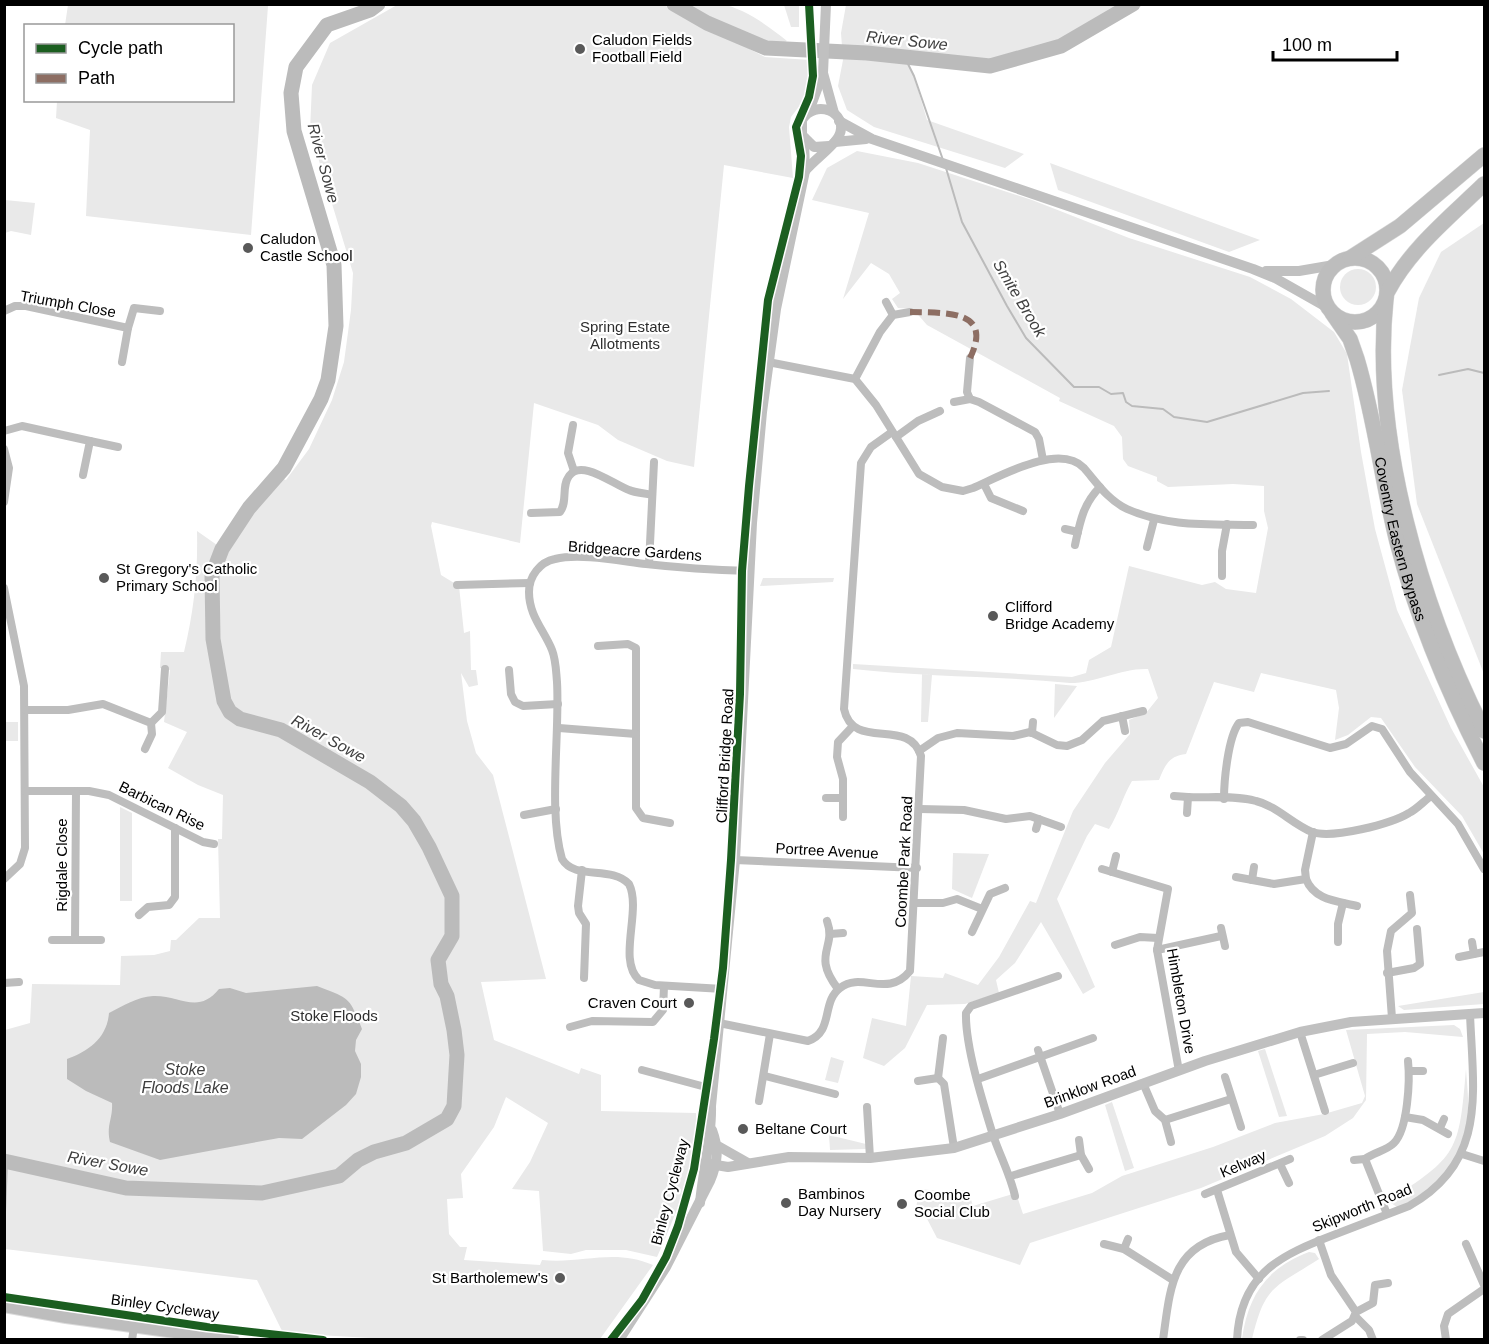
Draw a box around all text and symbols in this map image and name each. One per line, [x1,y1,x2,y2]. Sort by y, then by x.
legend [24,24,234,102]
scale bar [1273,24,1398,62]
water label: River Sowe [865,28,949,53]
place label: Caludon Fields Football Field [592,31,692,65]
text: 100 m [1282,35,1332,55]
text: Cycle path [78,38,163,58]
marker: Caludon Fields Football Field [573,42,587,56]
text: Path [78,68,115,88]
water label: River Sowe [305,121,342,205]
place label: Caludon Castle School [260,230,353,264]
marker: Caludon Castle School [241,241,255,255]
water label: Smite Brook [990,257,1050,341]
street label: Triumph Close [19,287,117,320]
park label: Spring Estate Allotments [580,318,670,352]
street label: Coventry Eastern Bypass [1372,455,1430,623]
street label: Bridgeacre Gardens [567,537,703,564]
place label: St Gregory's Catholic Primary School [116,560,258,594]
marker: St Gregory's Catholic Primary School [97,571,111,585]
place label: Clifford Bridge Academy [1005,598,1115,632]
marker: Clifford Bridge Academy [986,609,1000,623]
street label: Clifford Bridge Road [712,688,737,824]
water label: River Sowe [289,711,369,766]
street label: Barbican Rise [117,777,208,834]
street label: Coombe Park Road [892,796,915,928]
street label: Rigdale Close [53,818,70,912]
street label: Portree Avenue [775,839,879,862]
street label: Himbleton Drive [1164,947,1199,1055]
place label: Craven Court [588,994,678,1011]
marker: Craven Court [682,996,696,1010]
park label: Stoke Floods [290,1007,378,1024]
water label: Stoke Floods Lake [141,1061,229,1096]
street label: Brinklow Road [1041,1062,1138,1111]
place label: Beltane Court [755,1120,848,1137]
marker: Beltane Court [736,1122,750,1136]
street label: Binley Cycleway [647,1136,692,1247]
street label: Kelway [1217,1146,1269,1181]
water label: River Sowe [66,1148,150,1179]
street label: Skipworth Road [1310,1180,1414,1235]
place label: Bambinos Day Nursery [798,1185,882,1219]
place label: Coombe Social Club [914,1186,990,1220]
marker: Bambinos Day Nursery [779,1196,793,1210]
marker: Coombe Social Club [895,1197,909,1211]
place label: St Bartholemew's [432,1269,548,1286]
marker: St Bartholemew's [553,1271,567,1285]
street label: Binley Cycleway [110,1290,221,1323]

